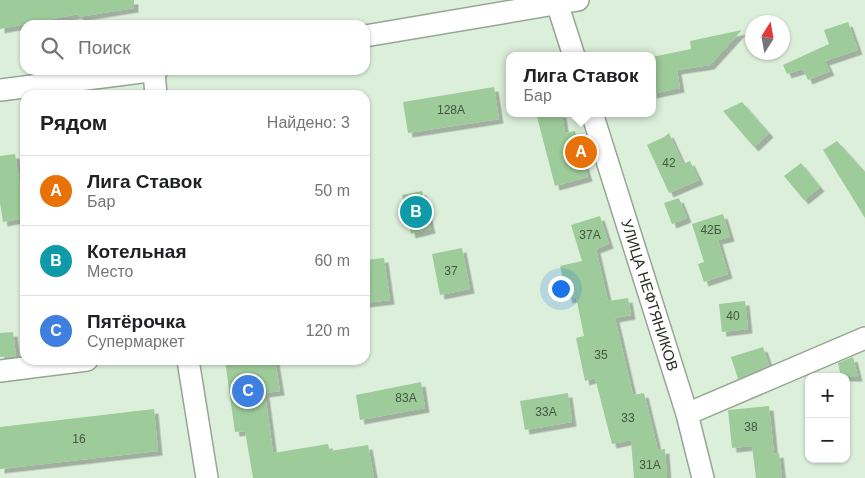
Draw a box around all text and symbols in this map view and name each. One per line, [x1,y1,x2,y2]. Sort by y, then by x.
north arrow [745,15,790,60]
search box [20,20,370,75]
icon: search [38,34,66,62]
text: Поиск [78,37,131,58]
popup [506,52,656,117]
text: Лига Ставок [524,65,638,86]
text: Бар [524,87,552,104]
house number: 128А [437,103,465,117]
text: Рядом [40,111,107,134]
text: Найдено: 3 [267,114,350,131]
pin: A [565,133,597,171]
house number: 42 [662,156,676,170]
text: Лига Ставок [87,171,202,192]
text: A [50,182,62,199]
text: 50 m [314,182,350,199]
text: Бар [87,193,115,210]
pin: B [400,193,432,231]
street label: УЛИЦА НЕФТЯНИКОВ [618,217,682,373]
house number: 42Б [700,223,722,237]
house number: 37А [579,228,601,242]
text: Котельная [87,241,186,262]
text: B [50,252,62,269]
text: 60 m [314,252,350,269]
text: Место [87,263,133,280]
house number: 37 [444,264,458,278]
your location [548,276,574,302]
house number: 40 [726,309,740,323]
text: Пятёрочка [87,311,185,332]
text: C [50,322,62,339]
text: 120 m [306,322,350,339]
text: Супермаркет [87,333,185,350]
house number: 35 [594,348,608,362]
pin: C [232,372,264,410]
map controls [805,373,850,463]
button: + [805,373,850,418]
house number: 83А [395,391,417,405]
house number: 33А [535,405,557,419]
house number: 33 [621,411,635,425]
button: − [805,418,850,463]
house number: 38 [744,420,758,434]
house number: 16 [72,432,86,446]
house number: 31А [639,458,661,472]

